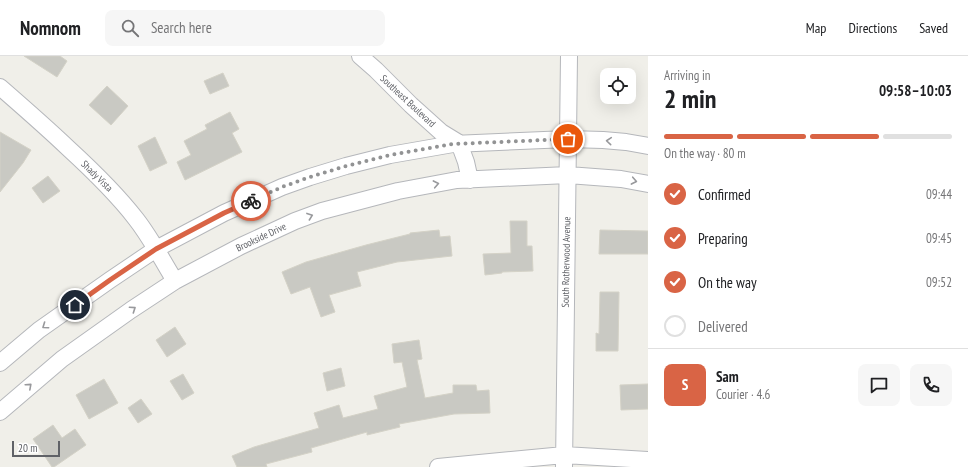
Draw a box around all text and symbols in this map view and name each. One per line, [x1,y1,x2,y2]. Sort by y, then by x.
search box [105,10,385,46]
text: Nomnom [20,16,81,40]
icon: search [119,17,141,39]
text: Search here [151,18,212,37]
text: Map [806,19,826,37]
text: Directions [848,19,897,37]
text: Saved [919,19,948,37]
text: Arriving in [664,67,711,84]
map controls [600,68,636,104]
button: locate [600,68,636,104]
street label: Southeast Boulevard [378,72,438,130]
text: 09:58–10:03 [879,81,952,100]
text: 2 min [664,82,717,115]
pin [551,122,585,156]
icon: bag [557,128,579,150]
one-way arrow [606,136,612,145]
text: On the way · 80 m [664,145,746,162]
street label: Shady Vista [78,158,116,194]
one-way arrow [631,177,637,185]
courier [231,181,271,221]
one-way arrow [433,181,439,189]
icon: check [664,183,686,205]
text: Confirmed [698,185,751,204]
text: 09:44 [926,186,952,203]
icon: bike [240,190,262,212]
one-way arrow [306,212,313,220]
street label: South Rotherwood Avenue [559,216,573,308]
street label: Brookside Drive [234,220,288,254]
icon: check [664,227,686,249]
text: Preparing [698,229,748,248]
text: 09:45 [926,230,952,247]
icon: check [664,271,686,293]
text: On the way [698,273,757,292]
text: 09:52 [926,274,952,291]
pin [58,288,92,322]
icon: home [64,294,86,316]
one-way arrow [129,306,136,314]
text: Delivered [698,317,748,336]
one-way arrow [42,321,49,328]
button: chat [858,364,900,406]
button: phone [910,364,952,406]
text: Sam [716,367,739,386]
text: S [682,375,688,394]
one-way arrow [24,384,32,391]
text: Courier · 4.6 [716,386,770,403]
scale bar [12,439,60,458]
text: 20 m [18,441,37,455]

